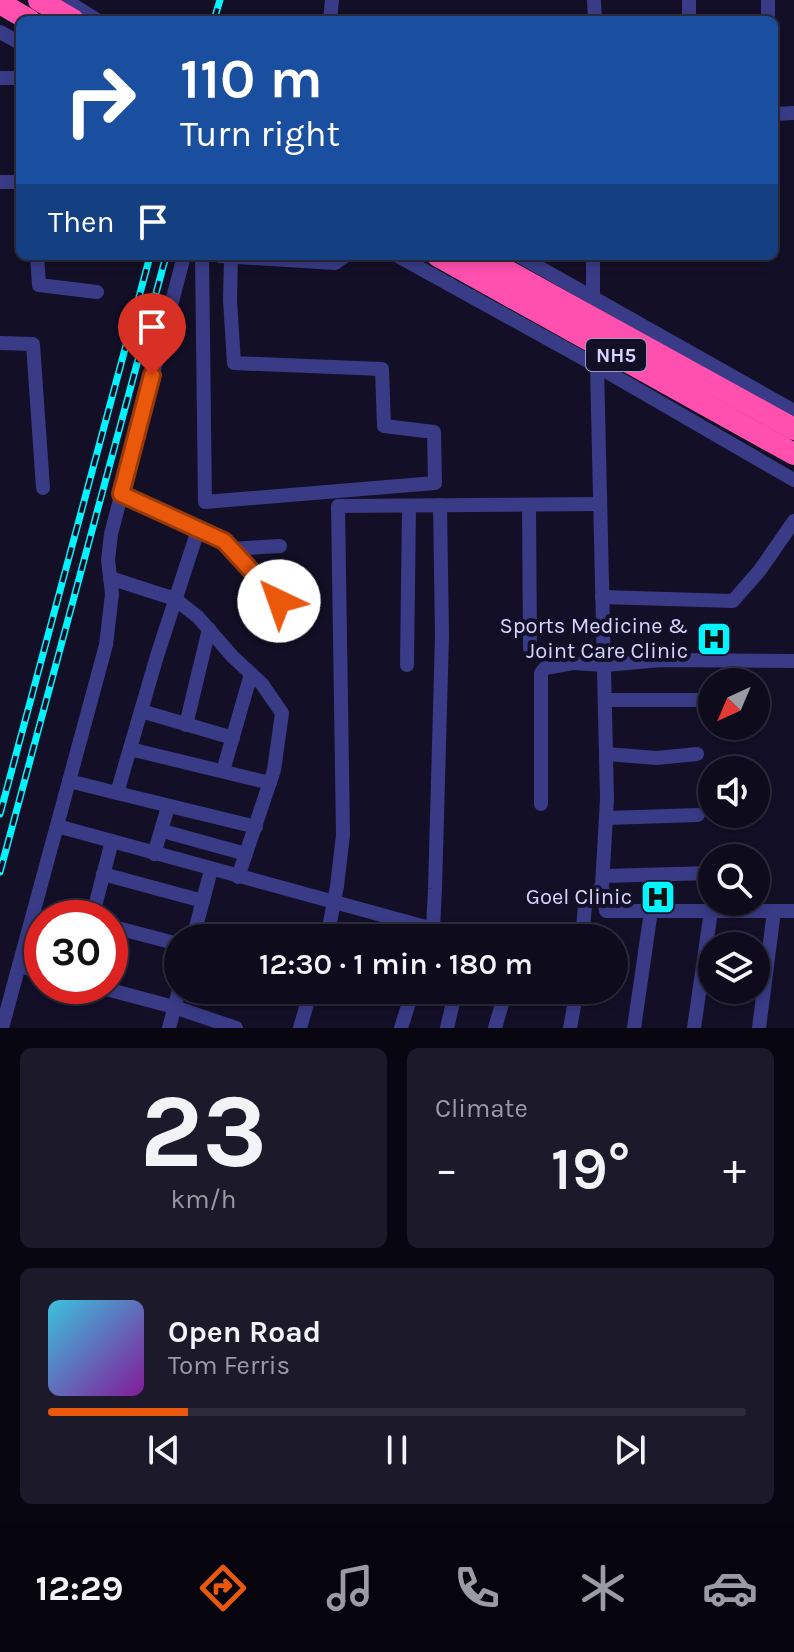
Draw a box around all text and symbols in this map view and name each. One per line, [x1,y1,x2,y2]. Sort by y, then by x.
text: 110 m [180,46,323,111]
icon: right [48,48,152,152]
text: Turn right [180,113,340,155]
icon: arrive [131,200,175,244]
text: Then [48,204,115,240]
pin [118,293,186,375]
icon: arrive [130,305,174,349]
road number: NH5 [586,339,646,371]
position arrow [237,559,321,643]
place label: Sports Medicine & Joint Care Clinic [499,613,688,664]
hospital icon: Sports Medicine & Joint Care Clinic [695,620,733,658]
north arrow [698,668,770,740]
map controls [698,668,770,1004]
button: sound [698,756,770,828]
button: search [698,844,770,916]
hospital icon: Goel Clinic [639,878,677,916]
place label: Goel Clinic [526,884,632,910]
speed limit sign: 30 [24,900,128,1004]
button: layers [698,932,770,1004]
text: 12:30 · 1 min · 180 m [259,946,533,982]
text: 23 [140,1071,267,1192]
text: Climate [435,1093,528,1124]
text: 19° [551,1134,630,1204]
text: − [435,1144,458,1195]
text: + [723,1144,746,1195]
text: km/h [171,1184,236,1215]
text: Open Road [168,1314,321,1350]
text: Tom Ferris [168,1350,290,1381]
icon: previous [142,1428,186,1472]
icon: pause [375,1428,419,1472]
icon: next [608,1428,652,1472]
icon: directions [195,1560,251,1616]
icon: music [322,1560,378,1616]
icon: phone [449,1560,505,1616]
icon: climate [575,1560,631,1616]
icon: car [702,1560,758,1616]
text: 12:29 [35,1567,124,1609]

